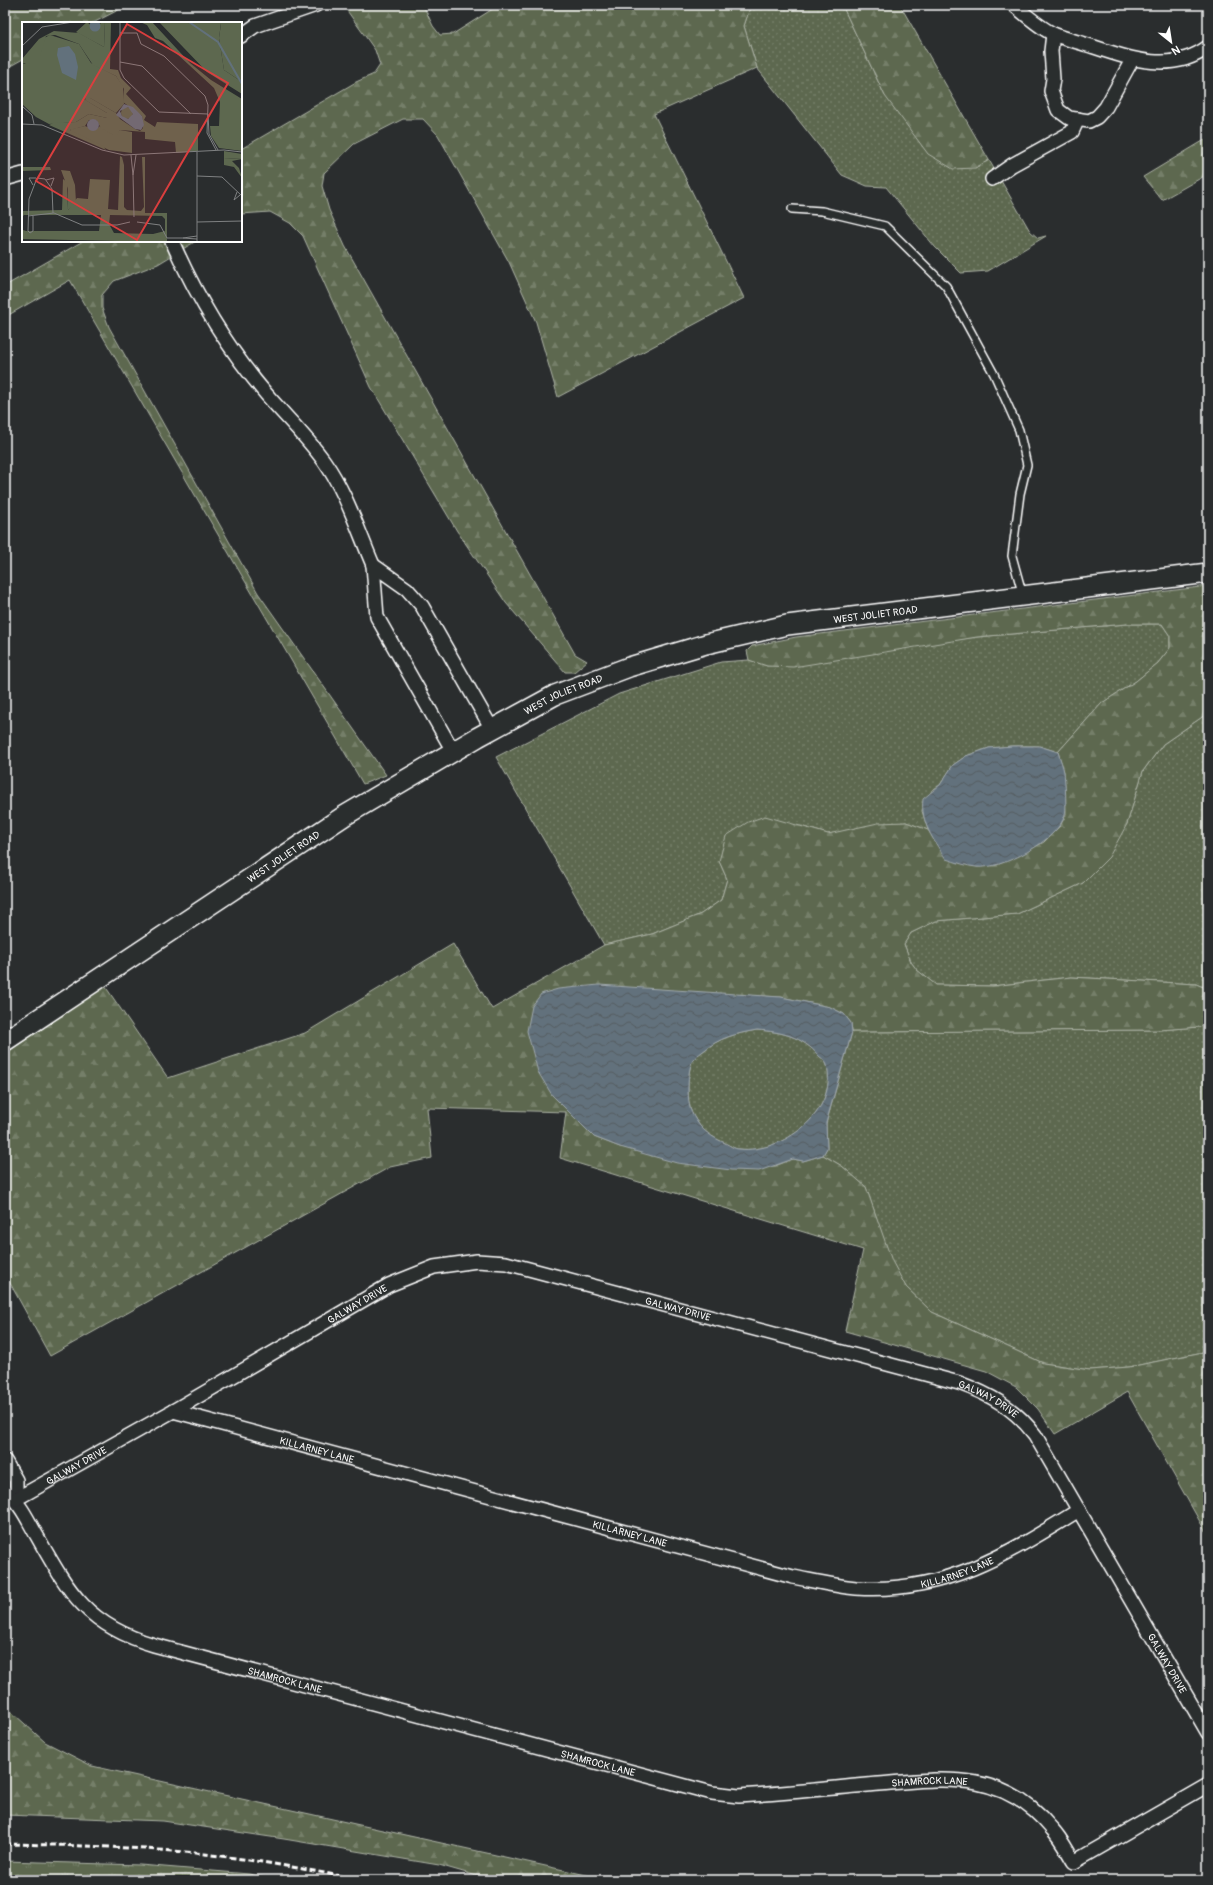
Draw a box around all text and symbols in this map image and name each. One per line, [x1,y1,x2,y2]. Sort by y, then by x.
inset map [22,22,242,242]
north arrow [1151,22,1191,62]
text: N [1169,43,1182,58]
street label: WEST JOLIET ROAD [833,604,918,626]
street label: WEST JOLIET ROAD [522,673,605,718]
street label: WEST JOLIET ROAD [245,829,322,886]
street label: GALWAY DRIVE [325,1282,390,1327]
street label: GALWAY DRIVE [644,1295,712,1324]
street label: GALWAY DRIVE [956,1378,1020,1421]
street label: KILLARNEY LANE [278,1435,355,1466]
street label: GALWAY DRIVE [44,1444,109,1488]
street label: KILLARNEY LANE [591,1519,668,1550]
street label: KILLARNEY LANE [920,1555,996,1591]
street label: GALWAY DRIVE [1145,1632,1189,1696]
street label: SHAMROCK LANE [246,1665,323,1696]
street label: SHAMROCK LANE [559,1748,636,1779]
street label: SHAMROCK LANE [891,1775,968,1790]

